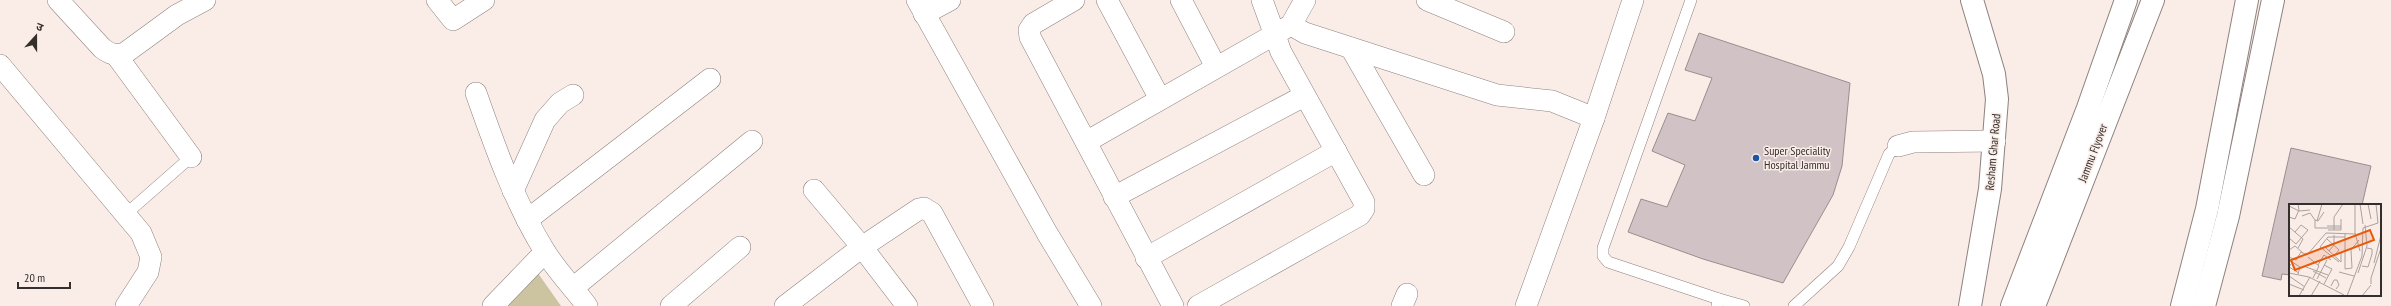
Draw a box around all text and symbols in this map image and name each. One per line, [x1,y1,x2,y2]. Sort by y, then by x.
north arrow [16,16,56,56]
text: उ [34,19,46,35]
street label: Resham Ghar Road [1982,113,2003,191]
street label: Jammu Flyover [2074,121,2111,185]
place label: Super Speciality Hospital Jammu [1764,143,1831,172]
marker: Super Speciality Hospital Jammu [1751,153,1761,163]
inset map [2289,204,2381,296]
scale bar [18,264,70,290]
text: 20 m [24,270,45,285]

